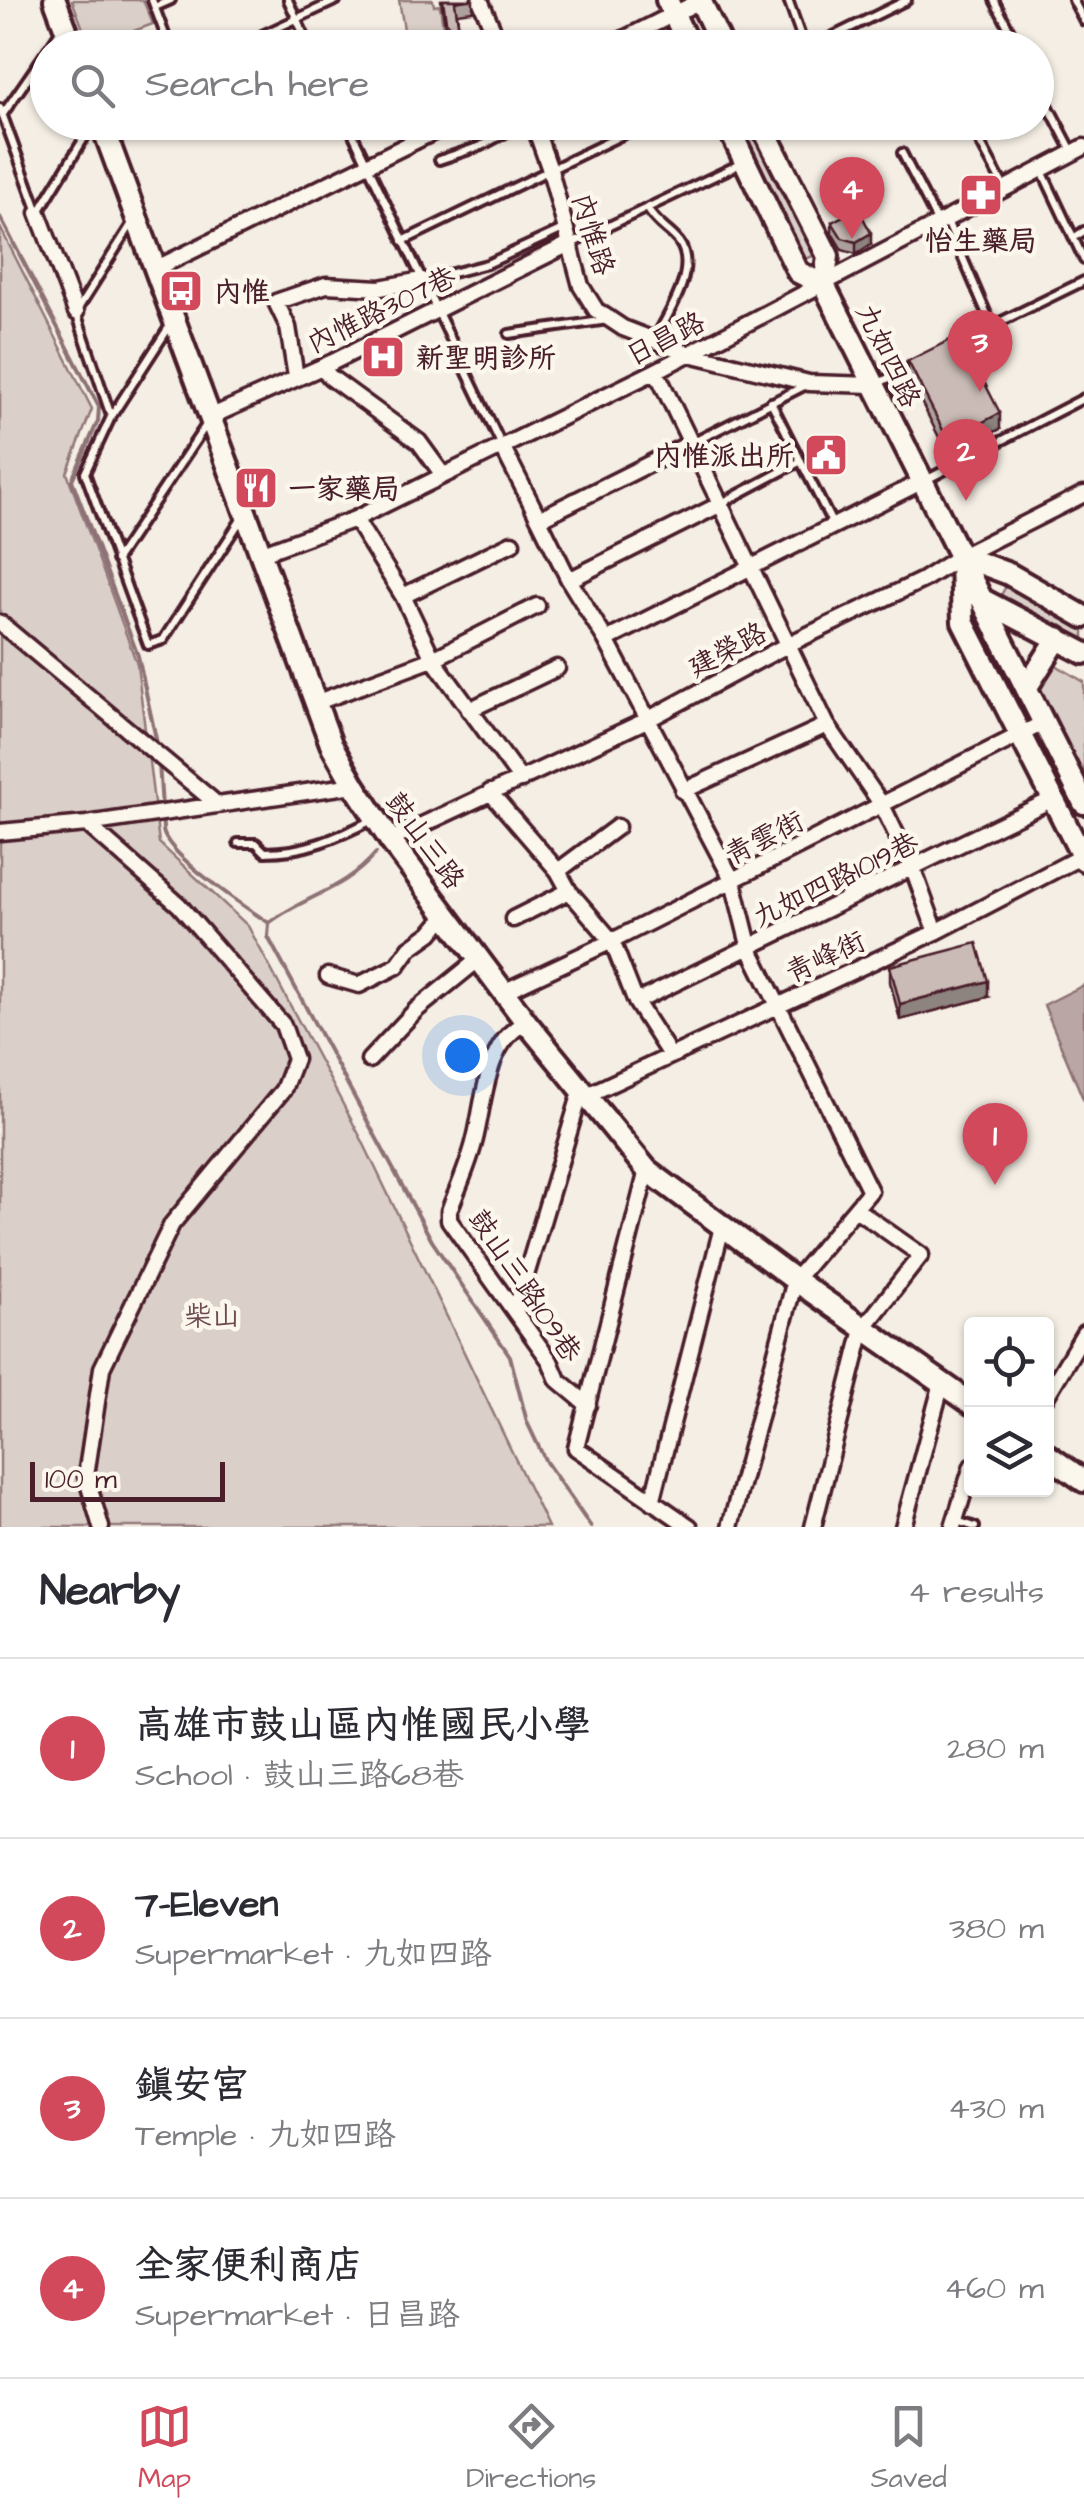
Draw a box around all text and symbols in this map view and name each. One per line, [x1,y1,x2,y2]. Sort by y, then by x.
search box [30,30,1054,140]
icon: search [65,58,120,113]
text: Search here [145,59,369,111]
pin: 4 [820,156,884,239]
pharmacy icon: 怡生藥局 [958,172,1004,218]
street label: 內惟路 [562,189,623,280]
place label: 怡生藥局 [925,222,1037,261]
street label: 內惟路307巷 [301,257,464,363]
bus stop icon: 內惟 [158,268,204,314]
place label: 內惟 [214,273,270,312]
street label: 九如四路 [846,297,930,415]
street label: 日昌路 [619,303,712,376]
pin: 3 [948,310,1012,392]
hospital icon: 新聖明診所 [360,334,406,380]
place label: 新聖明診所 [416,339,556,378]
pin: 2 [934,418,998,501]
public building icon: 內惟派出所 [803,432,849,478]
place label: 內惟派出所 [654,437,794,476]
restaurant icon: 一家藥局 [233,465,279,511]
place label: 一家藥局 [288,470,400,509]
street label: 建榮路 [681,613,774,687]
street label: 鼓山三路 [376,784,473,898]
street label: 青雲街 [718,802,811,875]
street label: 九如四路1019巷 [746,823,926,937]
street label: 青峰街 [779,922,872,993]
your location [437,1030,488,1081]
pin: 1 [962,1102,1028,1185]
street label: 鼓山三路109巷 [459,1201,591,1371]
park label: 柴山 [184,1297,240,1336]
map controls [964,1317,1054,1497]
button: locate [964,1317,1054,1407]
button: layers [964,1407,1054,1497]
scale bar [30,1457,225,1502]
text: 100 m [45,1460,117,1499]
text: Nearby [40,1563,180,1621]
text: 4 results [908,1570,1044,1615]
text: 高雄市鼓山區內惟國民小學 [135,1700,591,1752]
text: 1 [70,1726,75,1771]
text: 280 m [947,1726,1044,1771]
text: School · 鼓山三路68巷 [135,1753,464,1798]
text: 7-Eleven [135,1879,278,1931]
text: 2 [63,1906,82,1951]
text: 380 m [949,1906,1044,1951]
text: Supermarket · 九如四路 [135,1932,491,1977]
text: 鎮安宮 [135,2060,249,2112]
text: 3 [64,2086,81,2131]
text: 430 m [948,2086,1044,2131]
text: Temple · 九如四路 [135,2113,395,2158]
text: 全家便利商店 [135,2240,363,2292]
text: 4 [62,2266,83,2311]
text: 460 m [944,2266,1044,2311]
text: Supermarket · 日昌路 [135,2293,459,2338]
tab: Map [137,2399,192,2498]
tab: Directions [466,2399,596,2498]
tab: Saved [871,2399,947,2498]

